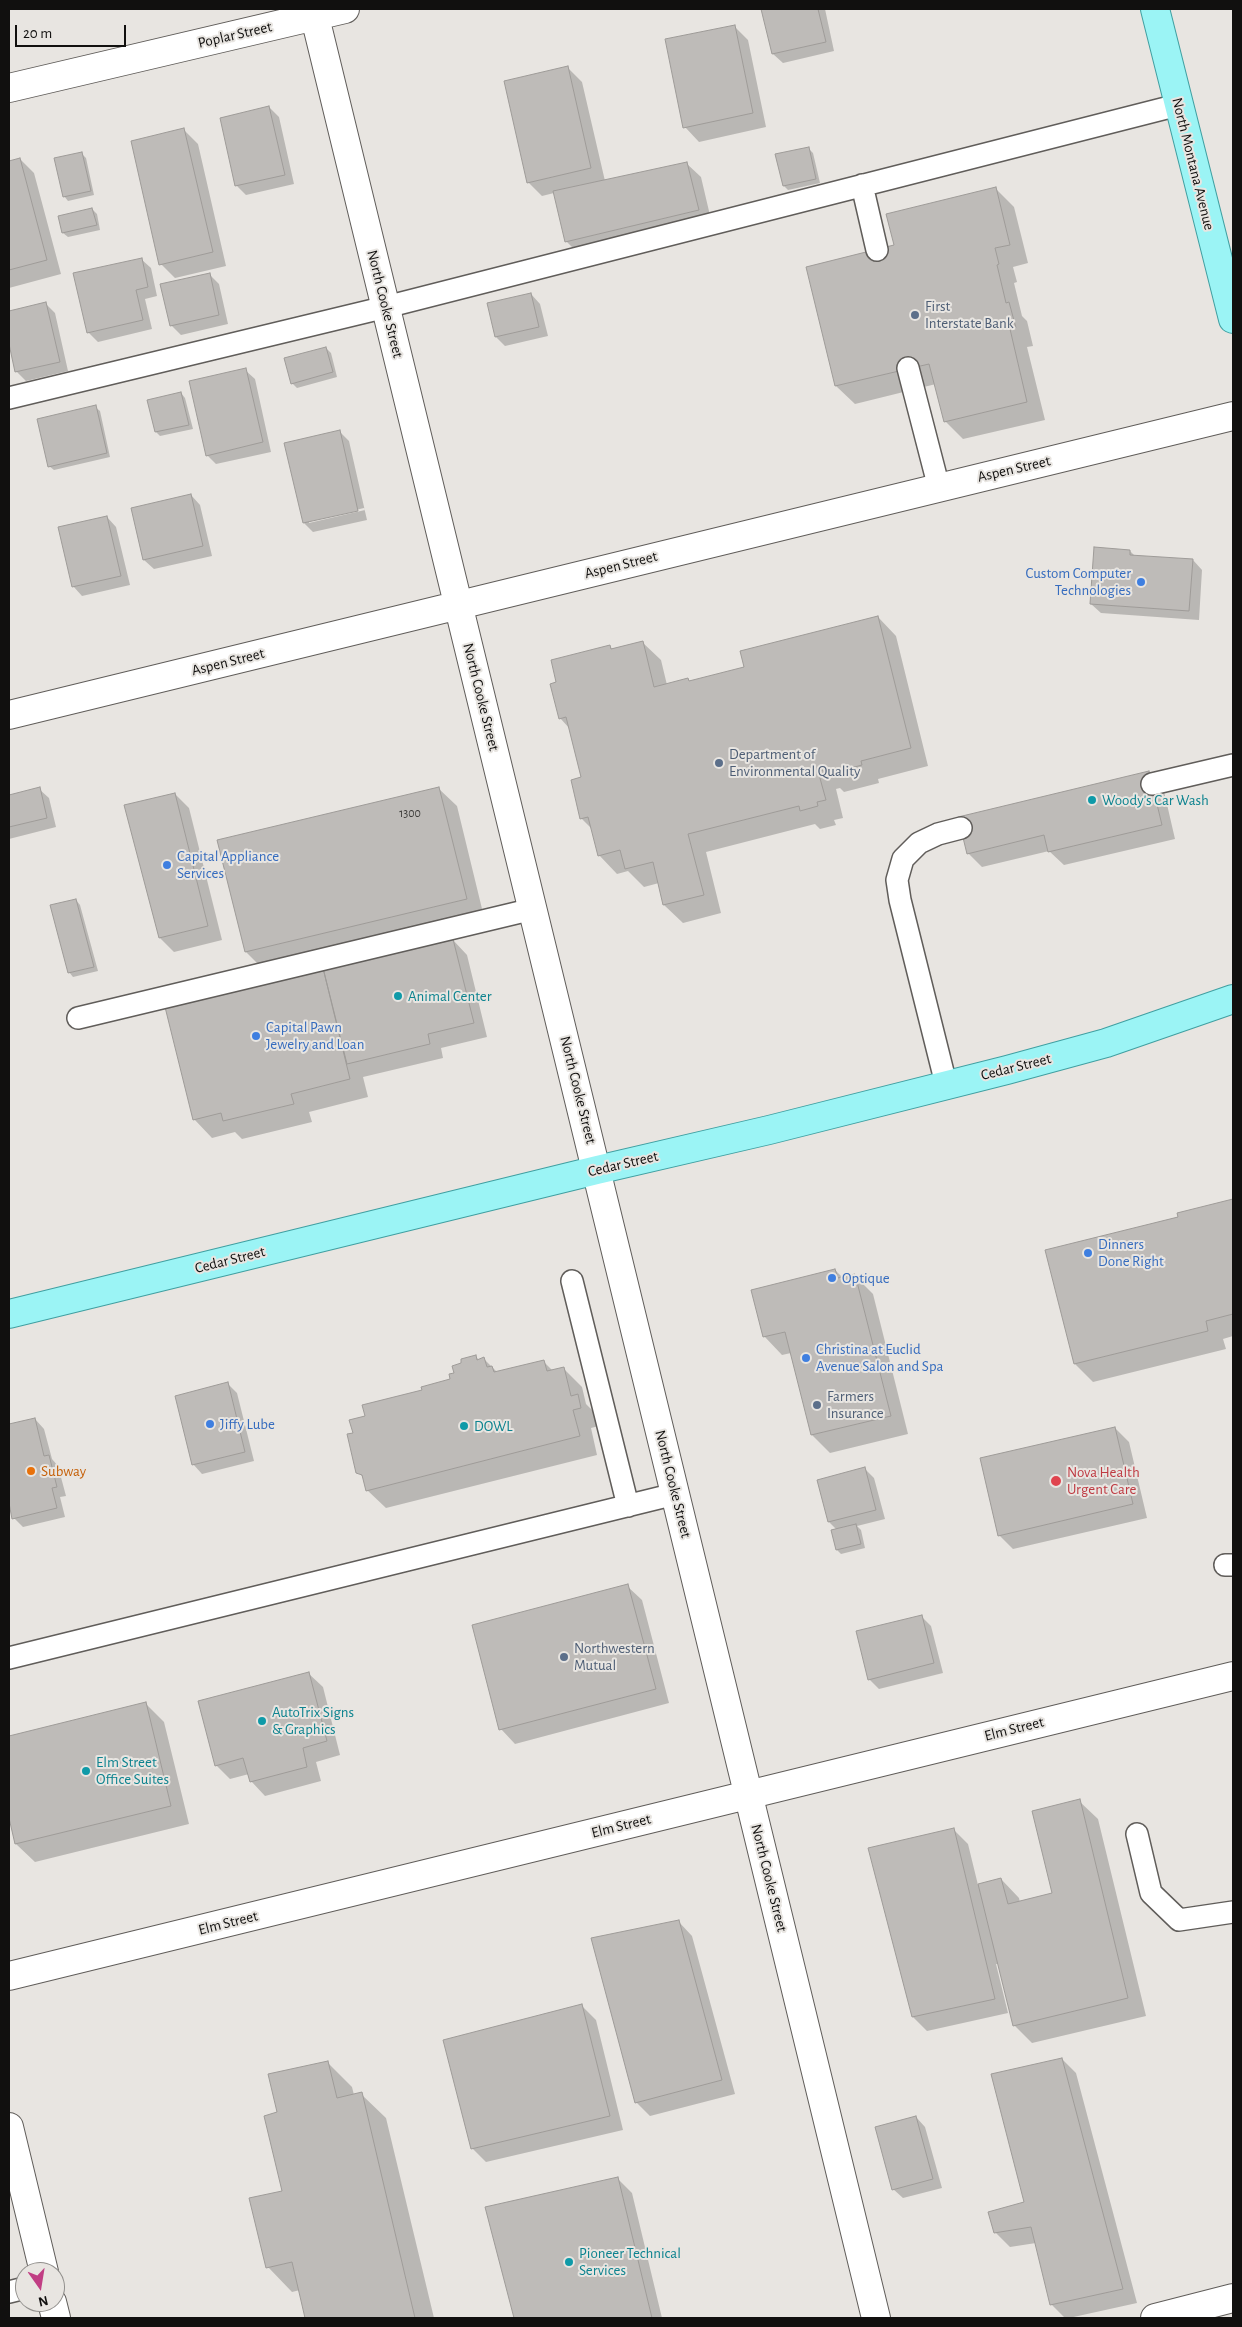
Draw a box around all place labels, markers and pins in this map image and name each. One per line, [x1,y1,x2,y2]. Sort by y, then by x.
place label: First Interstate Bank [925,297,1014,332]
marker: First Interstate Bank [909,309,921,321]
place label: Custom Computer Technologies [1026,564,1131,599]
marker: Custom Computer Technologies [1135,576,1147,588]
place label: Department of Environmental Quality [729,745,860,780]
marker: Department of Environmental Quality [713,757,725,769]
place label: Woody's Car Wash [1102,791,1209,809]
marker: Woody's Car Wash [1086,794,1098,806]
place label: Capital Appliance Services [177,847,279,882]
marker: Capital Appliance Services [161,859,173,871]
place label: Animal Center [408,987,491,1005]
marker: Animal Center [392,990,404,1002]
place label: Capital Pawn Jewelry and Loan [266,1018,364,1053]
marker: Capital Pawn Jewelry and Loan [250,1030,262,1042]
place label: Dinners Done Right [1098,1235,1164,1270]
marker: Dinners Done Right [1082,1247,1094,1259]
place label: Optique [842,1269,890,1287]
marker: Optique [826,1272,838,1284]
place label: Christina at Euclid Avenue Salon and Spa [816,1340,943,1375]
marker: Christina at Euclid Avenue Salon and Spa [800,1352,812,1364]
place label: Farmers Insurance [827,1387,884,1422]
marker: Farmers Insurance [811,1399,823,1411]
place label: Jiffy Lube [220,1415,275,1433]
place label: DOWL [474,1417,513,1435]
marker: Jiffy Lube [204,1418,216,1430]
marker: DOWL [458,1420,470,1432]
place label: Subway [41,1462,86,1480]
place label: Nova Health Urgent Care [1067,1463,1140,1498]
marker: Subway [25,1465,37,1477]
marker: Nova Health Urgent Care [1049,1474,1063,1488]
place label: Northwestern Mutual [574,1639,655,1674]
marker: Northwestern Mutual [558,1651,570,1663]
place label: AutoTrix Signs & Graphics [272,1703,354,1738]
marker: AutoTrix Signs & Graphics [256,1715,268,1727]
place label: Elm Street Office Suites [96,1753,169,1788]
marker: Elm Street Office Suites [80,1765,92,1777]
place label: Pioneer Technical Services [579,2244,681,2279]
marker: Pioneer Technical Services [563,2256,575,2268]

